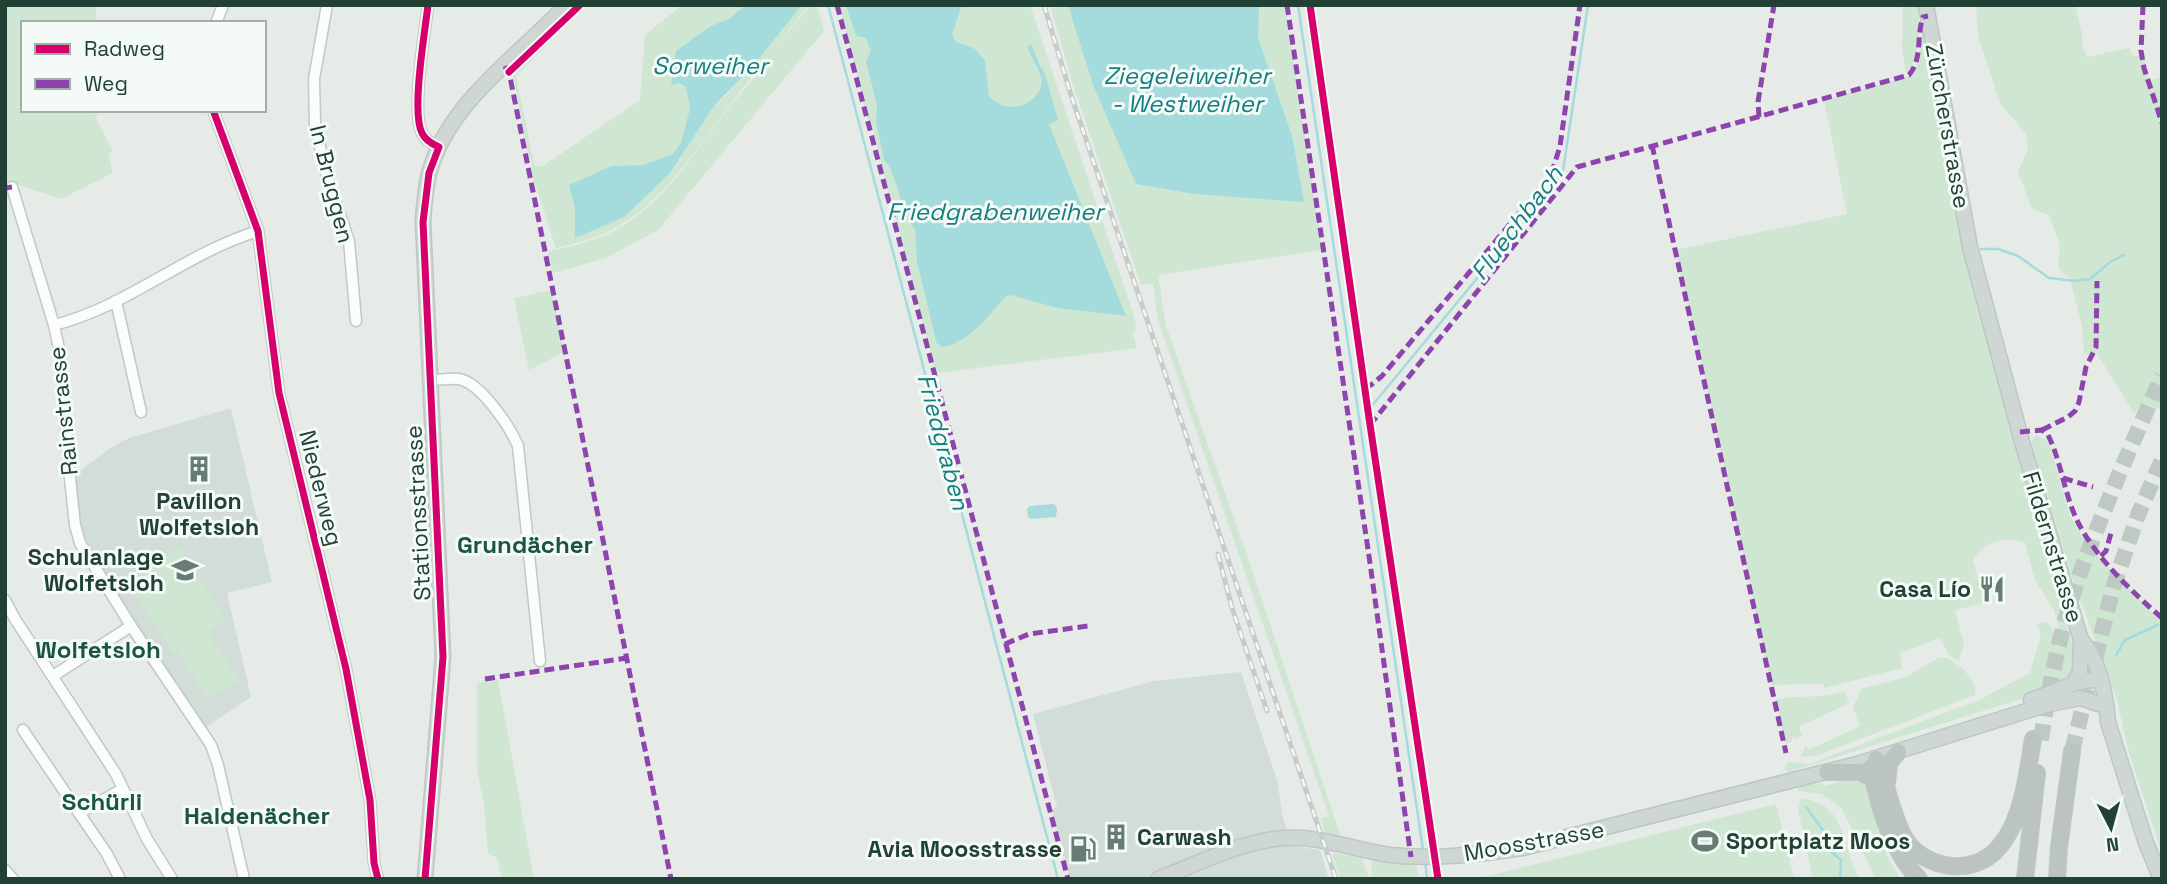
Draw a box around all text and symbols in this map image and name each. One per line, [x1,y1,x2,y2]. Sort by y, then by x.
legend [21,21,266,112]
text: Radweg [84,35,165,62]
street label: Zürcherstrasse [1919,41,1977,211]
water label: Sorweiher [652,50,771,81]
water label: Ziegeleiweiher - Westweiher [1104,60,1273,119]
text: Weg [84,70,128,97]
street label: In Bruggen [303,122,361,246]
water label: Fluechbach [1464,159,1570,286]
water label: Friedgrabenweiher [887,196,1106,227]
street label: Rainstrasse [41,345,85,477]
water label: Friedgraben [910,370,977,515]
street label: Stationsstrasse [398,425,438,601]
street label: Niederweg [292,427,350,549]
building icon: Pavillon Wolfetsloh [184,454,214,484]
street label: Fildernstrasse [2016,468,2090,626]
place label: Pavillon Wolfetsloh [139,486,259,542]
district label: Grundächer [457,529,593,560]
place label: Schulanlage Wolfetsloh [28,542,164,598]
school or university icon: Schulanlage Wolfetsloh [170,555,200,585]
place label: Casa Lío [1879,574,1971,604]
restaurant icon: Casa Lío [1977,574,2007,604]
district label: Wolfetsloh [35,634,161,665]
district label: Schürli [62,786,142,817]
north arrow [2076,793,2146,863]
district label: Haldenächer [184,800,330,831]
street label: Moosstrasse [1461,814,1607,868]
building icon: Carwash [1101,822,1131,852]
place label: Carwash [1137,822,1232,852]
sports icon: Sportplatz Moos [1690,826,1720,856]
place label: Sportplatz Moos [1726,826,1910,856]
text: N [2105,831,2120,858]
place label: Avia Moosstrasse [868,834,1062,864]
fuel station icon: Avia Moosstrasse [1068,834,1098,864]

